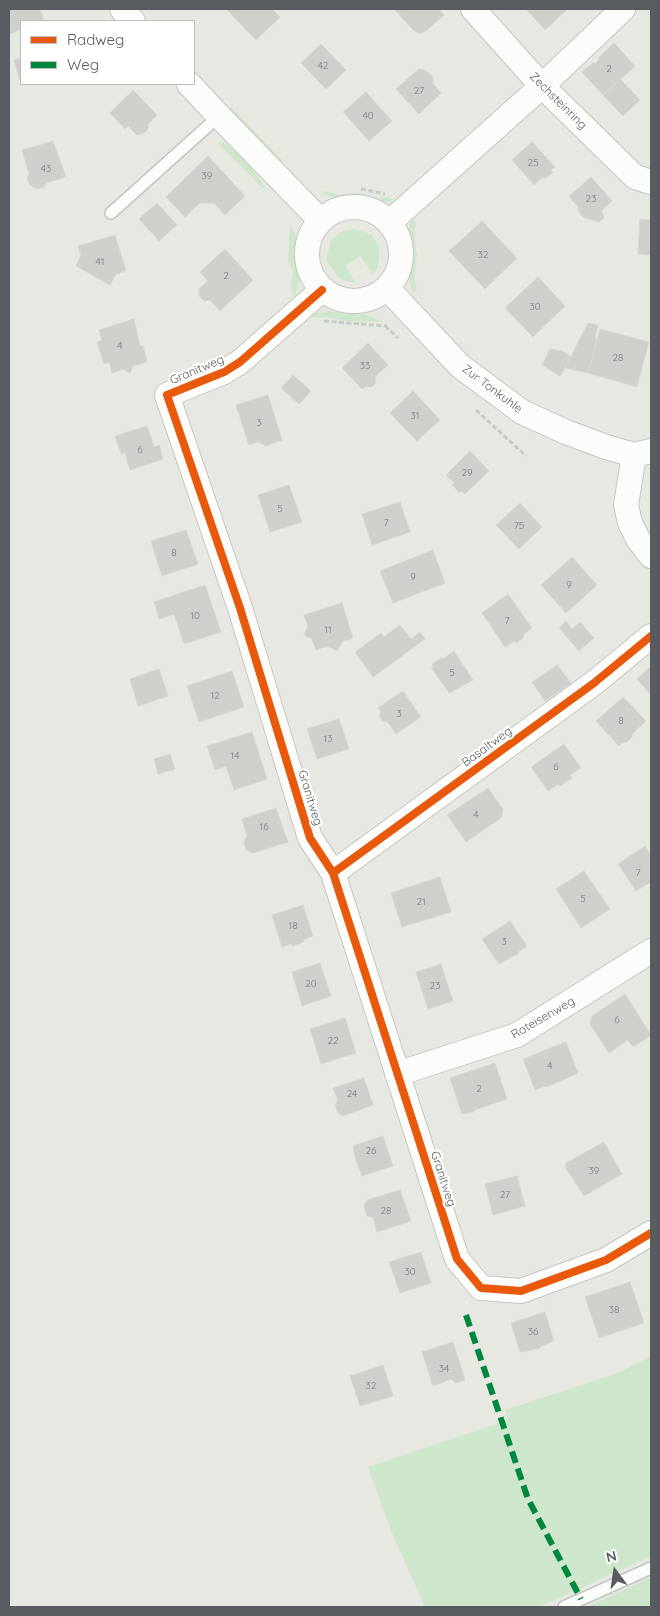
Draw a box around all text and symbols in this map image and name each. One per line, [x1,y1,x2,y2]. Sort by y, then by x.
legend [20,20,195,85]
text: Radweg [67,30,124,49]
text: Weg [67,55,99,74]
house number: 42 [318,60,328,72]
house number: 2 [606,63,612,75]
street label: Zechsteinring [526,69,590,133]
house number: 27 [414,85,424,97]
house number: 40 [362,110,374,122]
house number: 25 [528,157,538,169]
house number: 43 [41,163,51,175]
house number: 39 [202,170,212,182]
house number: 23 [586,193,596,205]
house number: 32 [478,249,488,261]
house number: 41 [96,256,104,268]
house number: 2 [223,270,229,282]
house number: 30 [529,301,541,313]
house number: 4 [117,340,123,352]
street label: Granitweg [168,352,226,388]
house number: 28 [613,352,623,364]
house number: 33 [360,360,370,372]
street label: Zur Tonkuhle [459,362,525,416]
house number: 31 [411,410,419,422]
house number: 3 [256,417,262,429]
house number: 6 [137,444,143,456]
house number: 29 [461,467,473,479]
house number: 5 [277,503,283,515]
house number: 7 [383,517,389,529]
house number: 75 [514,520,524,532]
house number: 8 [171,547,177,559]
house number: 9 [410,571,416,583]
house number: 9 [566,579,572,591]
house number: 10 [190,610,200,622]
house number: 7 [504,615,510,627]
house number: 11 [324,624,332,636]
house number: 5 [449,667,455,679]
house number: 12 [210,690,220,702]
house number: 3 [396,708,402,720]
house number: 8 [618,715,624,727]
street label: Basaltweg [459,724,515,770]
house number: 13 [324,733,332,745]
house number: 14 [231,750,239,762]
house number: 6 [553,761,559,773]
street label: Granitweg [295,768,325,828]
house number: 4 [473,809,479,821]
house number: 16 [259,821,269,833]
house number: 7 [635,867,641,879]
house number: 5 [580,893,586,905]
house number: 21 [416,896,426,908]
house number: 18 [288,920,298,932]
house number: 3 [501,936,507,948]
house number: 20 [305,978,317,990]
house number: 23 [430,980,440,992]
street label: Roteisenweg [509,994,577,1042]
house number: 6 [614,1014,620,1026]
house number: 22 [327,1035,339,1047]
house number: 4 [547,1060,553,1072]
house number: 2 [476,1083,482,1095]
house number: 24 [347,1088,357,1100]
house number: 26 [366,1145,376,1157]
street label: Granitweg [427,1149,459,1209]
house number: 39 [589,1165,599,1177]
house number: 27 [500,1189,510,1201]
house number: 28 [381,1205,391,1217]
house number: 30 [404,1266,416,1278]
house number: 38 [609,1304,619,1316]
house number: 36 [528,1326,538,1338]
house number: 34 [439,1363,449,1375]
house number: 32 [366,1380,376,1392]
north arrow [590,1546,640,1596]
text: N [604,1546,619,1566]

